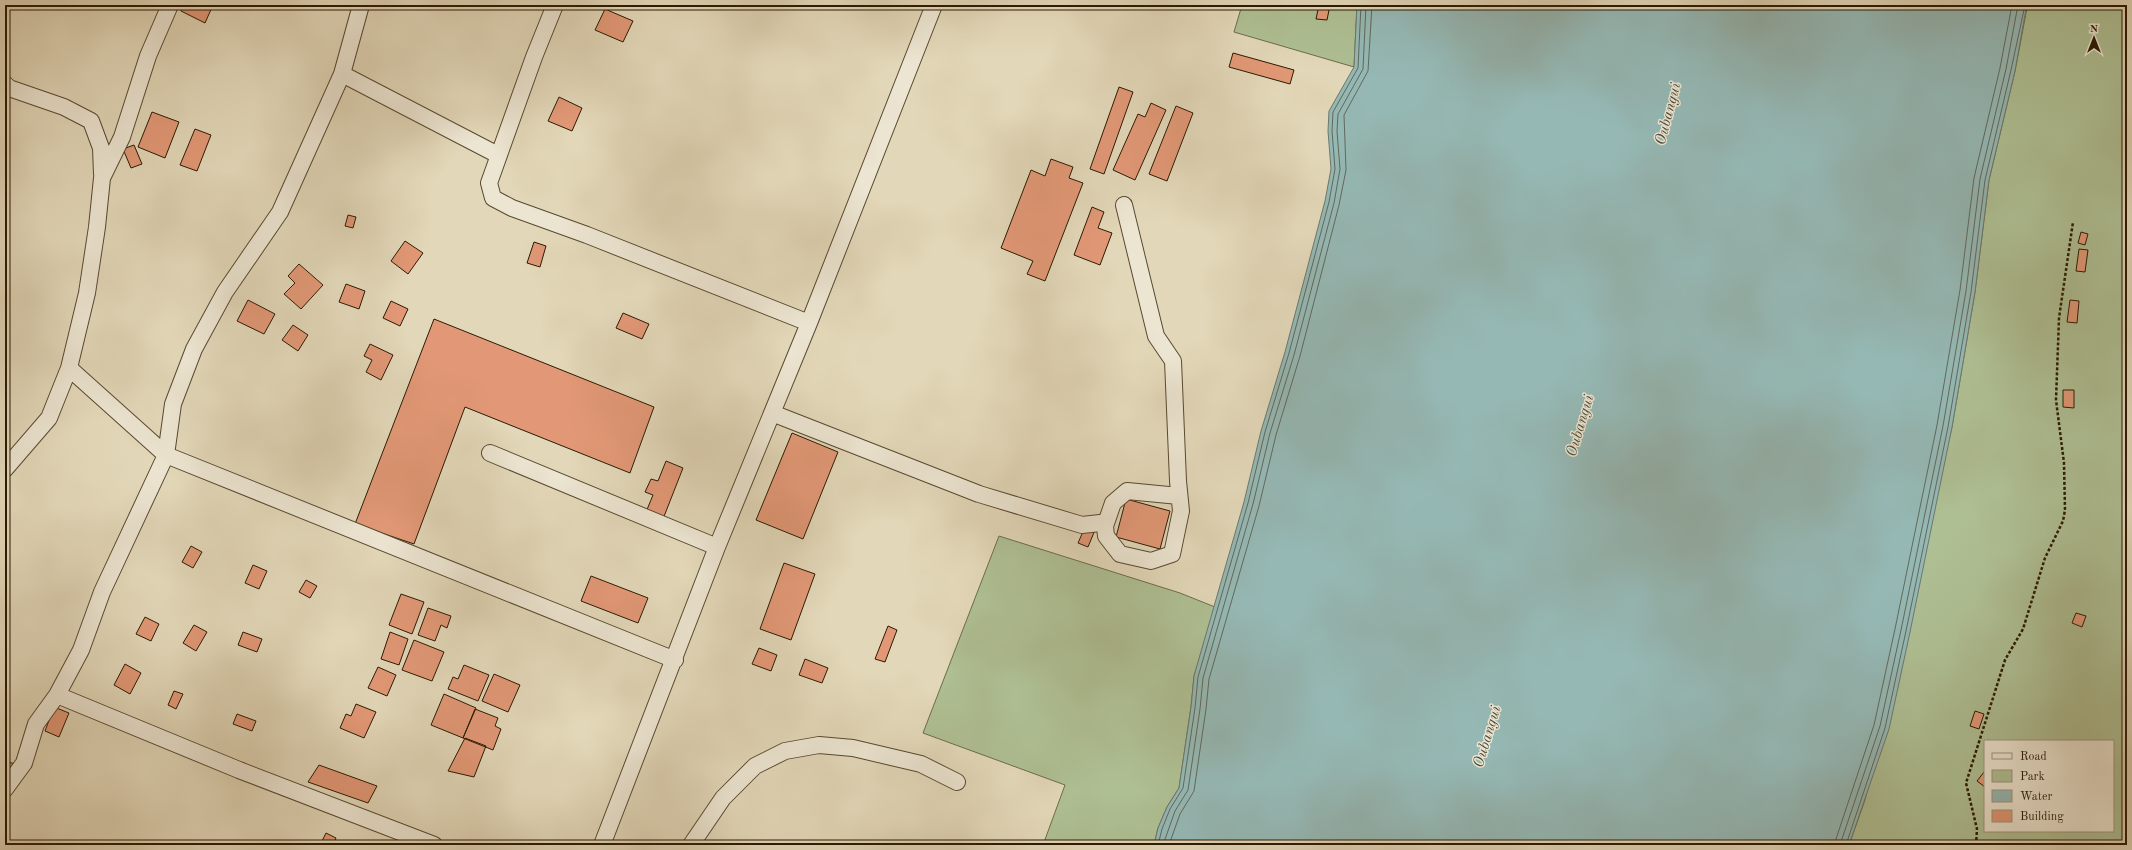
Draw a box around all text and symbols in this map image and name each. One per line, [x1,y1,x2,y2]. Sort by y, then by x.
north arrow [2074,18,2114,58]
text: N [2090,24,2099,35]
water label: Oubangui [1653,81,1685,147]
water label: Oubangui [1564,393,1598,459]
water label: Oubangui [1471,704,1505,770]
legend [1984,740,2114,832]
text: Road [2020,751,2047,763]
text: Park [2020,771,2045,783]
text: Water [2020,791,2053,803]
text: Building [2020,811,2064,823]

